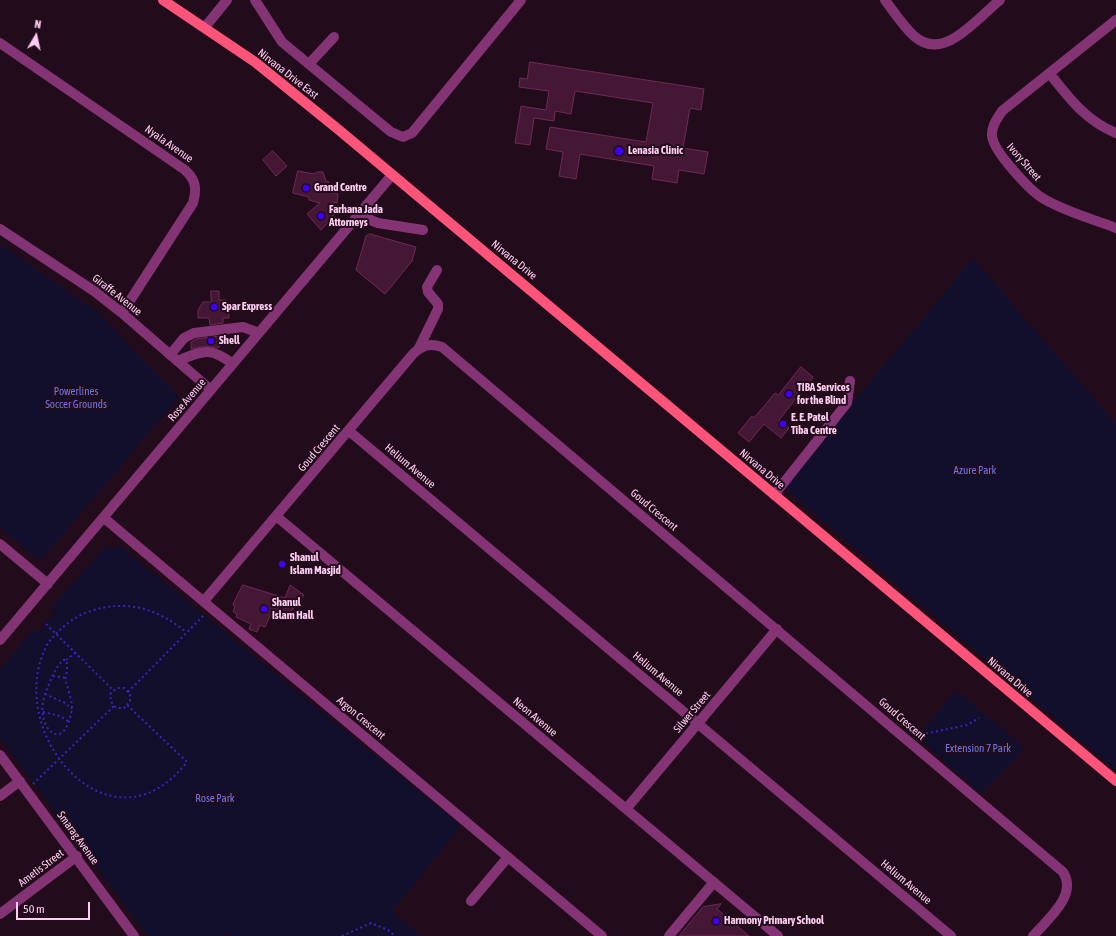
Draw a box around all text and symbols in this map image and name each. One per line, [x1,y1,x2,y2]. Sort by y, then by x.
north arrow [16,16,56,56]
text: N [34,18,42,31]
street label: Nirvana Drive East [255,46,321,102]
street label: Nyala Avenue [142,123,196,165]
street label: Ivory Street [1004,140,1044,184]
place label: Lenasia Clinic [628,144,683,158]
marker: Lenasia Clinic [613,145,625,157]
place label: Grand Centre [314,181,367,195]
marker: Grand Centre [301,183,311,193]
place label: Farhana Jada Attorneys [329,203,383,229]
marker: Farhana Jada Attorneys [316,211,326,221]
street label: Nirvana Drive [488,238,540,282]
street label: Giraffe Avenue [90,272,144,318]
place label: Spar Express [222,300,272,314]
marker: Spar Express [209,302,219,312]
place label: Shell [219,334,240,348]
marker: Shell [206,336,216,346]
street label: Rose Avenue [165,376,209,424]
place label: TIBA Services for the Blind [797,381,850,407]
park label: Powerlines Soccer Grounds [45,385,107,411]
marker: TIBA Services for the Blind [784,389,794,399]
place label: E. E. Patel Tiba Centre [791,411,837,437]
marker: E. E. Patel Tiba Centre [778,419,788,429]
street label: Goud Crescent [295,422,343,474]
street label: Helium Avenue [382,441,438,491]
street label: Nirvana Drive [737,446,787,492]
park label: Azure Park [954,464,996,478]
street label: Goud Crescent [628,486,680,534]
place label: Shanul Islam Masjid [290,551,341,577]
marker: Shanul Islam Masjid [277,559,287,569]
place label: Shanul Islam Hall [272,596,313,622]
marker: Shanul Islam Hall [259,604,269,614]
street label: Helium Avenue [630,649,686,699]
street label: Nirvana Drive [985,654,1035,700]
street label: Silwer Street [671,688,713,736]
street label: Argon Crescent [334,694,388,742]
street label: Neon Avenue [510,695,560,739]
street label: Goud Crescent [876,695,928,743]
park label: Extension 7 Park [945,742,1011,756]
park label: Rose Park [195,792,235,806]
street label: Smarag Avenue [54,809,102,867]
street label: Ametis Street [16,847,66,889]
street label: Helium Avenue [878,857,934,907]
scale bar [18,894,92,920]
text: 50 m [23,902,45,916]
place label: Harmony Primary School [724,914,824,928]
marker: Harmony Primary School [711,916,721,926]

